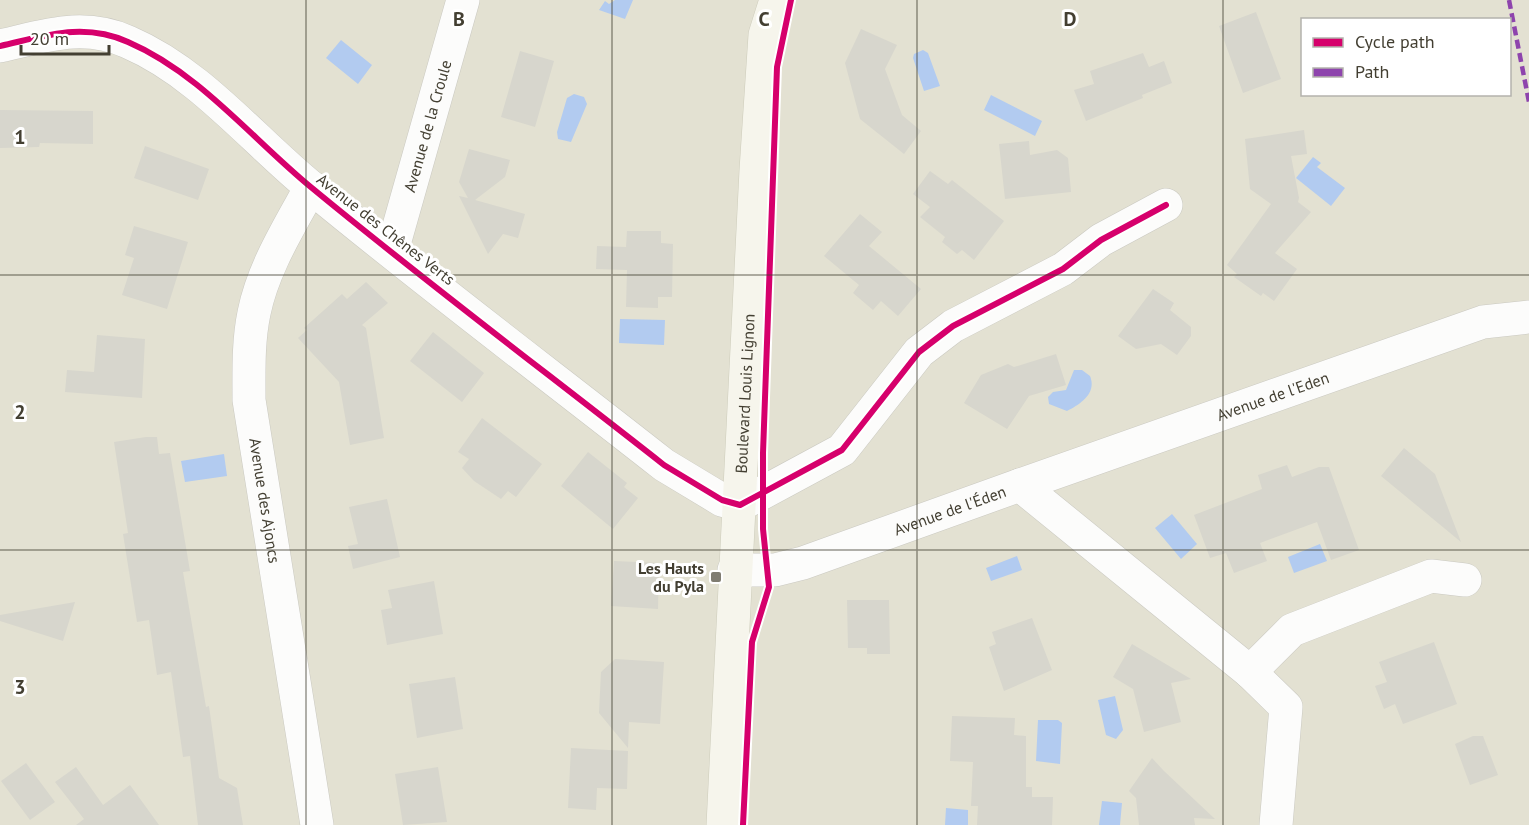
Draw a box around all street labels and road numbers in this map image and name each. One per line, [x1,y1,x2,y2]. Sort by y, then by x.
street label: Avenue de la Croule [399,57,456,194]
street label: Avenue des Chênes Verts [313,169,459,289]
street label: Boulevard Louis Lignon [731,313,759,474]
street label: Avenue de l'Eden [1214,367,1332,425]
street label: Avenue des Ajoncs [245,436,285,565]
street label: Avenue de l'Éden [891,481,1009,539]

